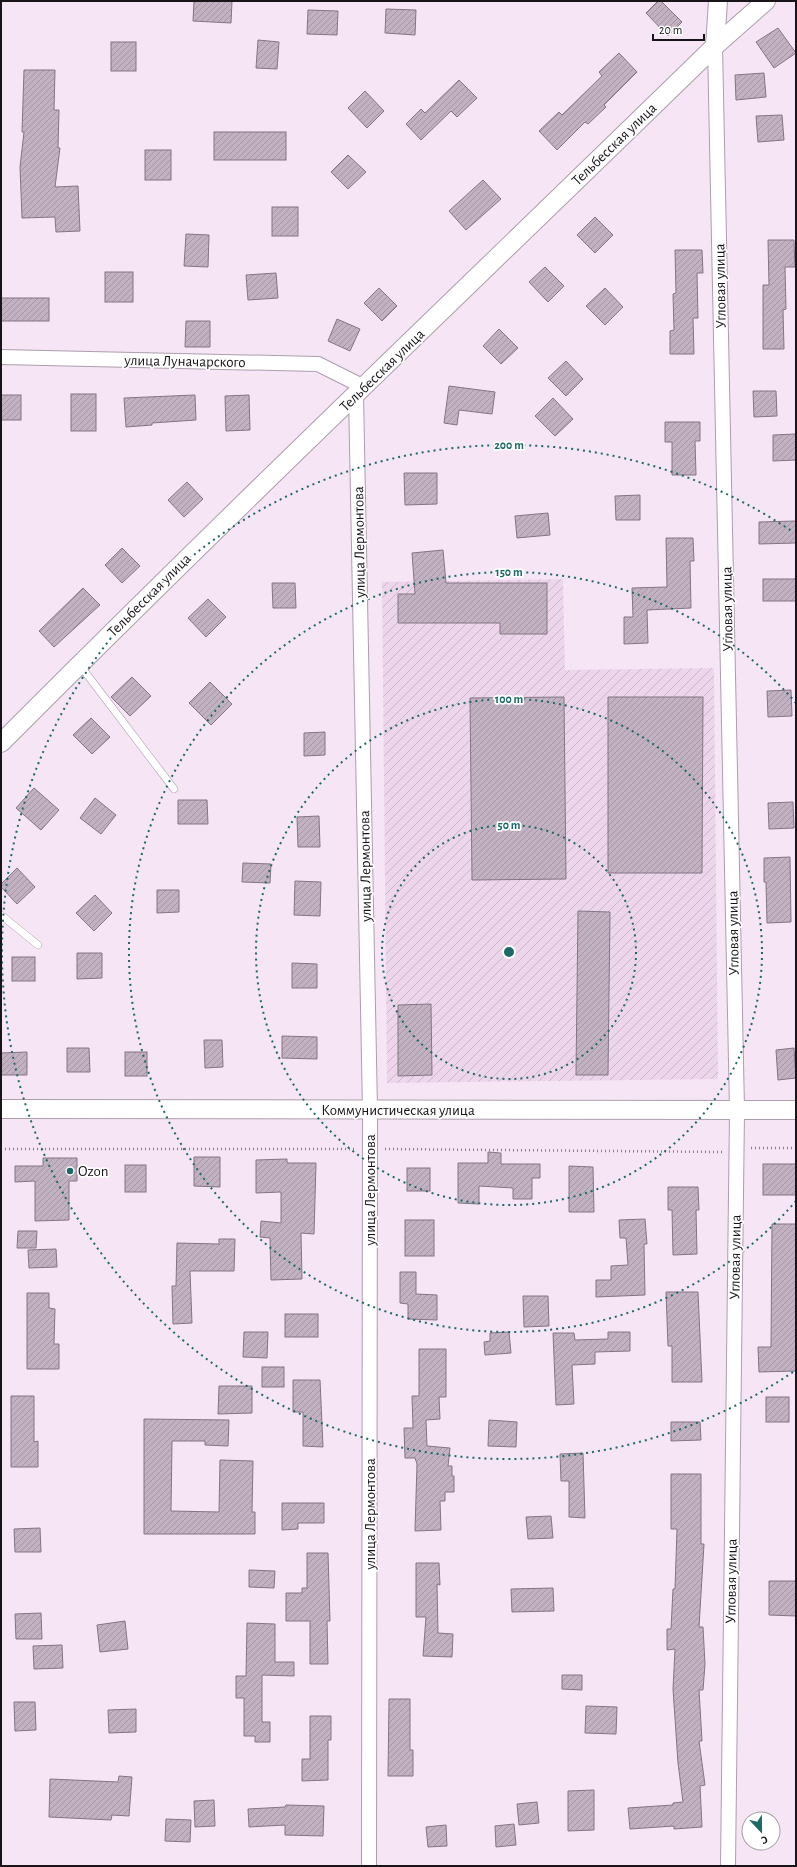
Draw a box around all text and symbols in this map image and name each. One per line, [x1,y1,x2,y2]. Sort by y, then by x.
scale bar [653,16,704,42]
text: 20 m [659,24,682,36]
street label: Тельбесская улица [569,100,660,188]
street label: Угловая улица [712,243,729,329]
street label: Тельбесская улица [337,326,428,414]
street label: улица Луначарского [123,353,246,370]
text: 200 m [494,439,524,451]
street label: улица Лермонтова [351,486,368,599]
street label: Тельбесская улица [105,551,194,640]
text: 150 m [495,566,523,578]
street label: Угловая улица [719,566,736,652]
text: 100 m [495,693,523,705]
street label: улица Лермонтова [357,810,374,923]
text: 50 m [498,819,521,831]
street label: Угловая улица [725,890,742,976]
centre of rings [502,945,516,959]
street label: Коммунистическая улица [321,1103,475,1118]
street label: улица Лермонтова [363,1134,378,1247]
place label: Ozon [78,1164,108,1179]
marker: Ozon [65,1166,75,1176]
street label: Угловая улица [727,1214,744,1300]
street label: улица Лермонтова [363,1458,378,1571]
street label: Угловая улица [723,1538,740,1624]
north arrow [741,1811,781,1851]
text: С [760,1834,769,1846]

